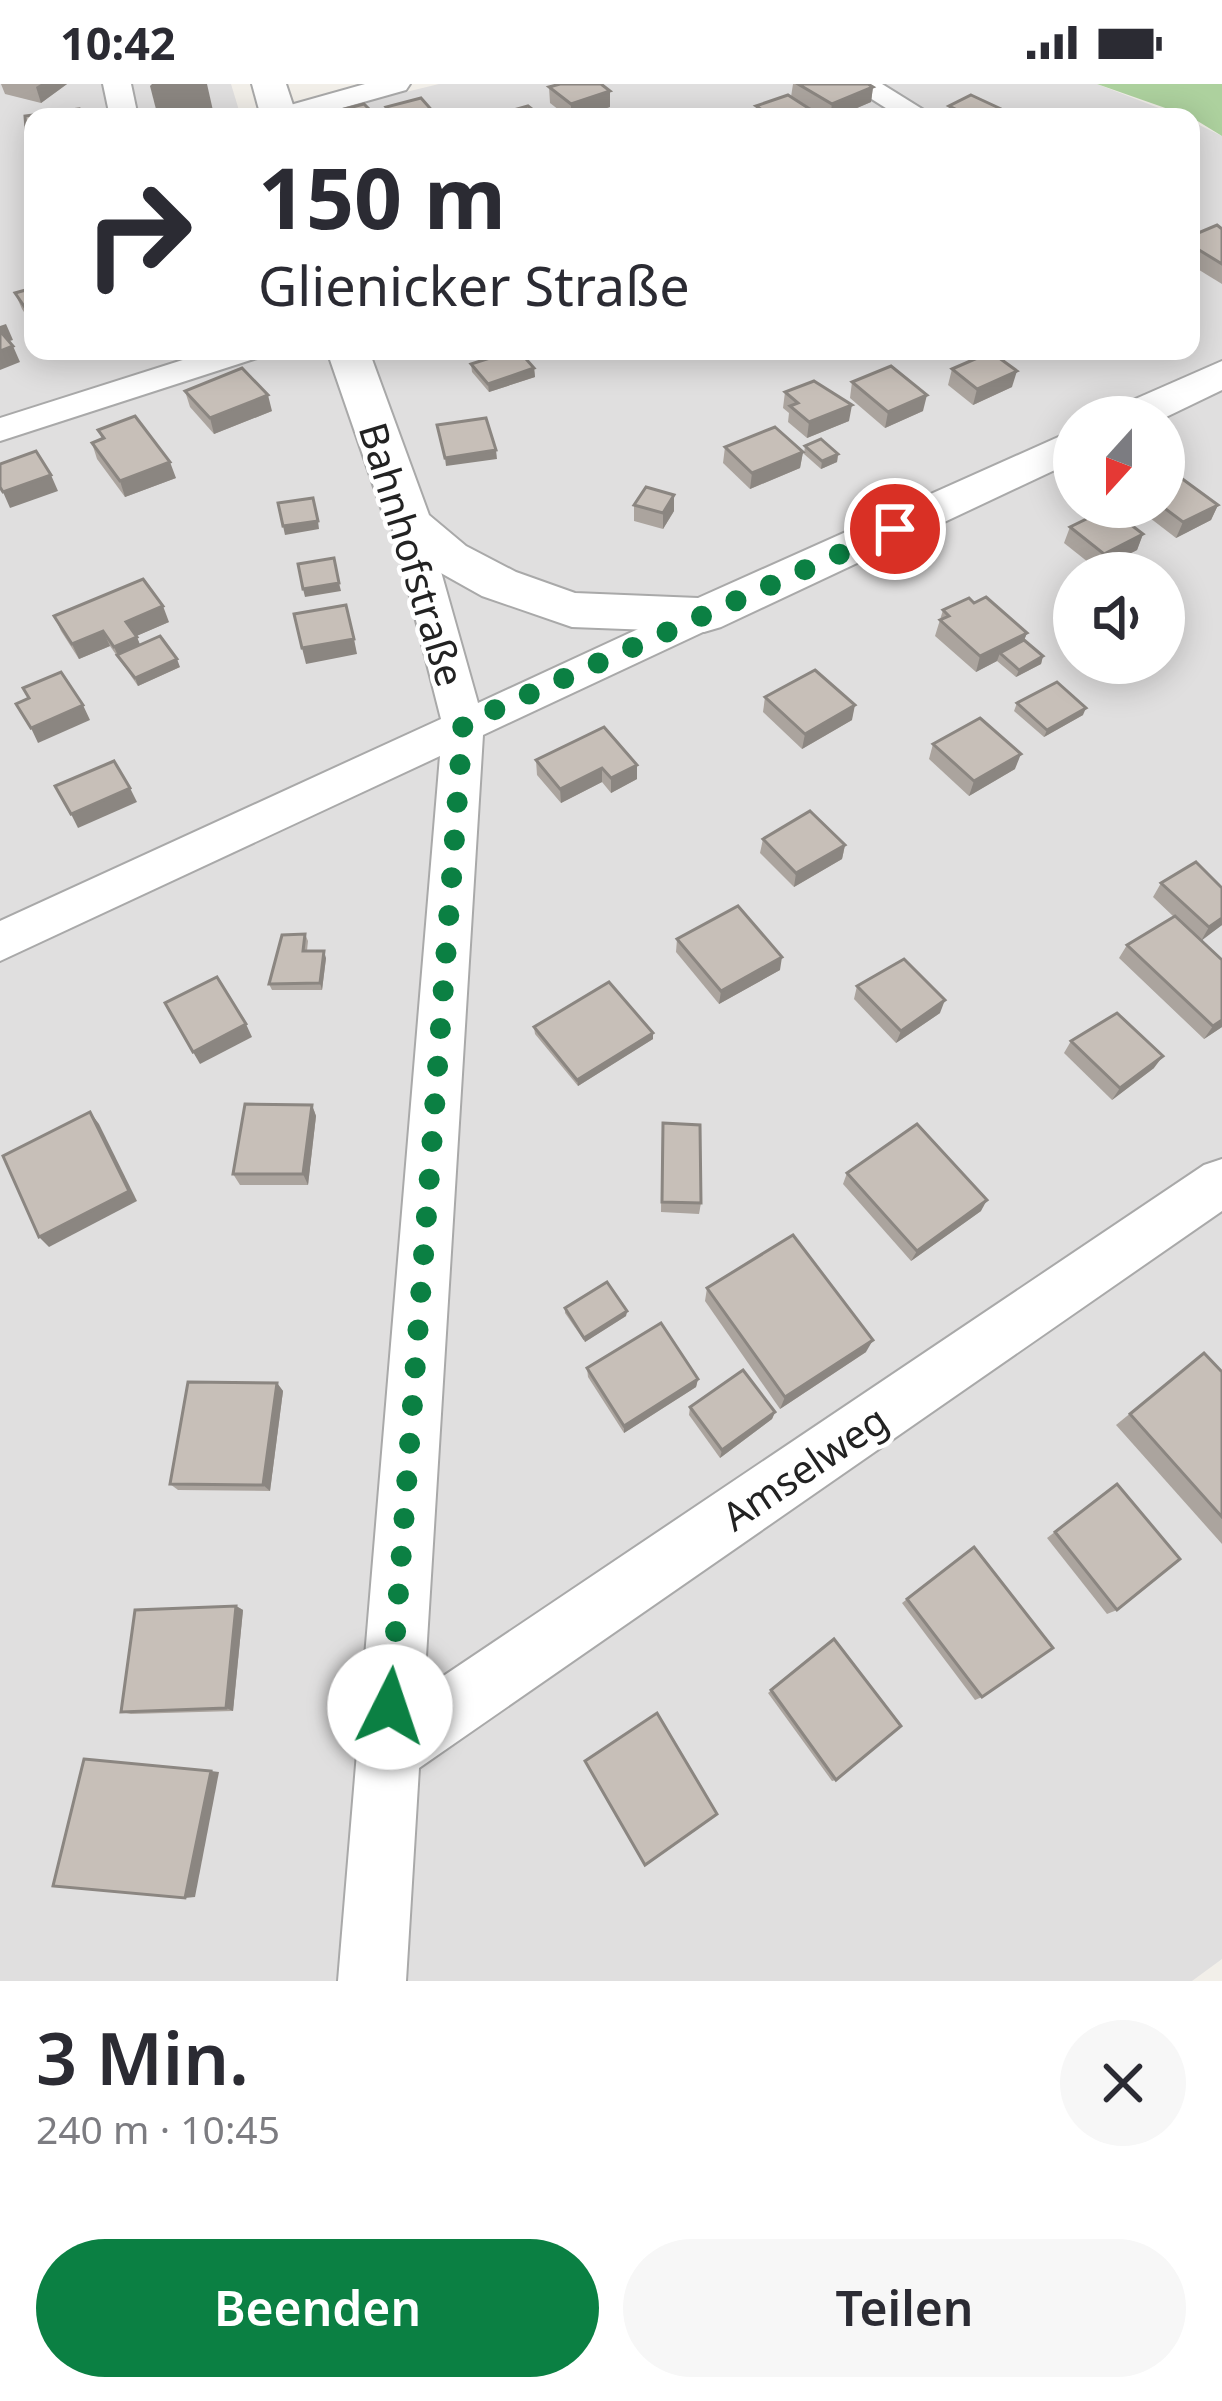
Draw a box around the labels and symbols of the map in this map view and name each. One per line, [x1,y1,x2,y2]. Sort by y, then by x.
north arrow [1053,396,1185,528]
street label: Bahnhofstraße [348,416,478,692]
pin [844,478,946,580]
street label: Amselweg [711,1392,897,1542]
position arrow [327,1644,453,1770]

